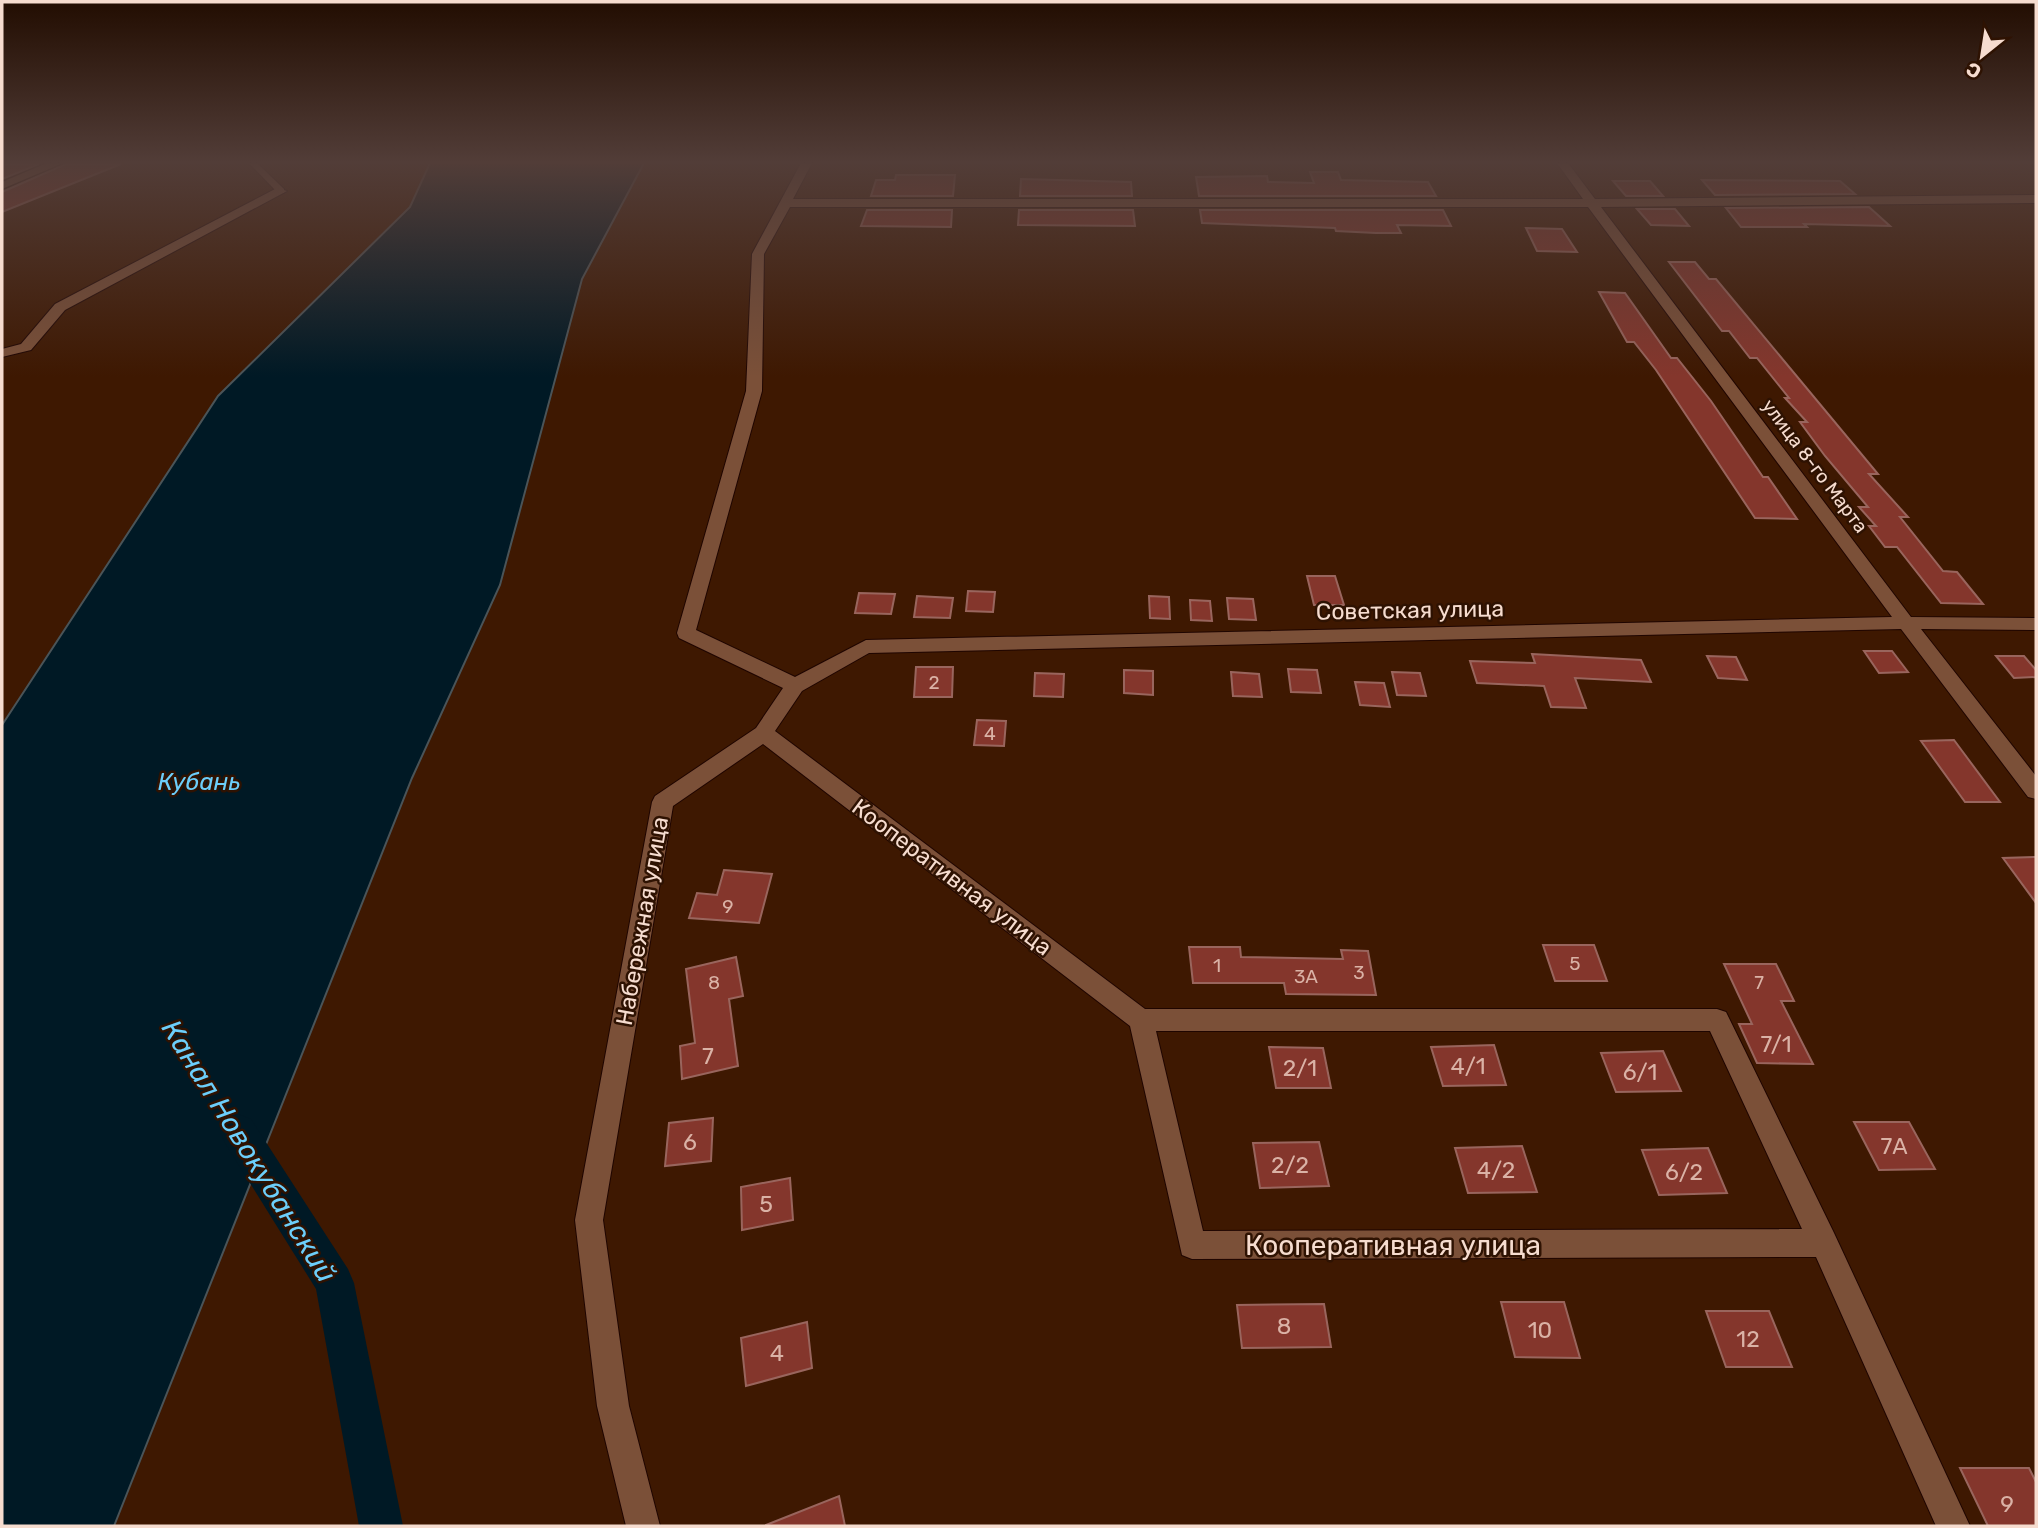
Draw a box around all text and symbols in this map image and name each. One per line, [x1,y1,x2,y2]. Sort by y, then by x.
north arrow [1947,21,2017,91]
text: С [1962,57,1985,84]
street label: улица 8-го Марта [1757,395,1873,537]
street label: Советская улица [1316,594,1504,626]
house number: 2 [928,671,940,694]
house number: 4 [984,722,996,745]
water label: Кубань [158,768,240,796]
street label: Кооперативная улица [847,793,1057,961]
street label: Набережная улица [610,814,674,1028]
house number: 9 [722,895,734,918]
house number: 5 [1569,952,1581,975]
house number: 1 [1213,954,1221,977]
house number: 3 [1353,961,1365,984]
house number: 3А [1294,965,1318,988]
house number: 8 [708,971,720,994]
house number: 7 [1754,971,1764,994]
water label: Канал Новокубанский [155,1014,343,1288]
house number: 7/1 [1760,1030,1792,1058]
house number: 7 [702,1042,714,1070]
house number: 4/1 [1450,1052,1486,1080]
house number: 2/1 [1283,1054,1317,1082]
house number: 6/1 [1623,1058,1657,1086]
house number: 6 [683,1128,697,1156]
house number: 7А [1880,1132,1908,1160]
house number: 2/2 [1271,1151,1309,1179]
house number: 4/2 [1477,1156,1515,1184]
house number: 6/2 [1665,1158,1703,1186]
house number: 5 [759,1190,773,1218]
street label: Кооперативная улица [1245,1229,1541,1262]
house number: 8 [1277,1312,1291,1340]
house number: 10 [1528,1316,1552,1344]
house number: 12 [1736,1325,1760,1353]
house number: 4 [770,1339,784,1367]
house number: 9 [2000,1490,2014,1518]

